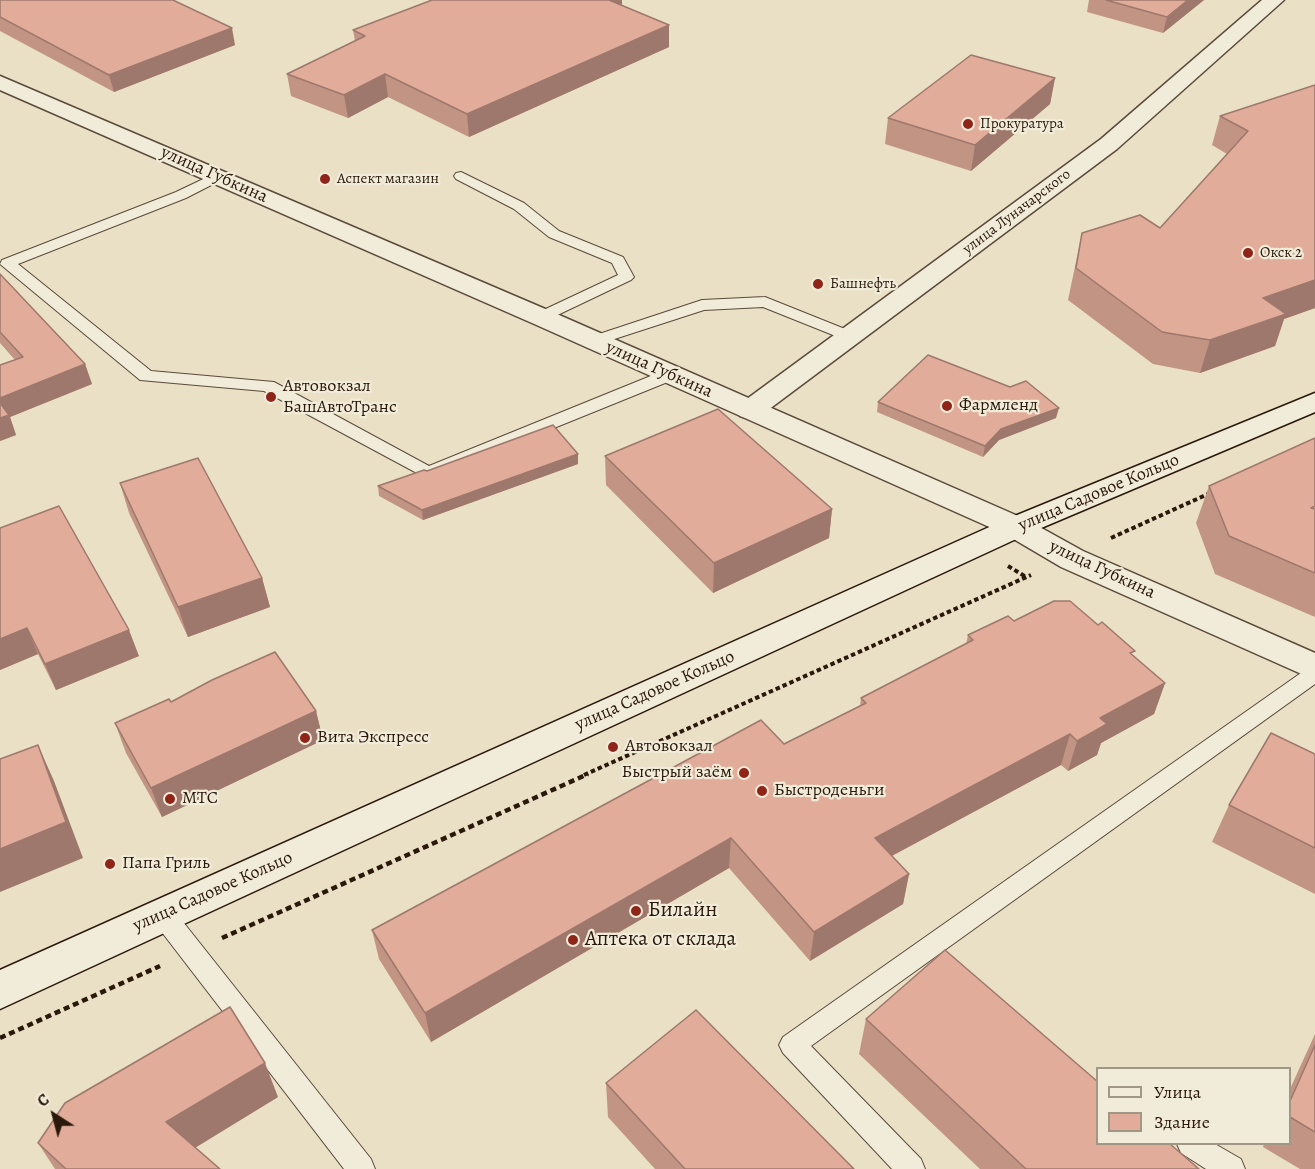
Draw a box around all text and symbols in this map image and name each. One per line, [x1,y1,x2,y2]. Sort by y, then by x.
place label: Прокуратура [980,115,1064,133]
marker: Прокуратура [961,117,975,131]
street label: улица Губкина [157,142,271,208]
street label: улица Луначарского [960,166,1074,258]
place label: Аспект магазин [337,170,439,188]
marker: Аспект магазин [318,172,332,186]
place label: Окск 2 [1260,244,1302,262]
marker: Окск 2 [1241,246,1255,260]
place label: Башнефть [830,275,896,293]
marker: Башнефть [811,277,825,291]
street label: улица Губкина [602,337,716,403]
place label: Автовокзал БашАвтоТранс [283,376,397,418]
marker: Автовокзал БашАвтоТранс [264,390,278,404]
place label: Фармленд [959,395,1038,417]
marker: Фармленд [940,399,954,413]
street label: улица Садовое Кольцо [1015,449,1183,537]
street label: улица Губкина [1045,536,1159,604]
street label: улица Садовое Кольцо [572,646,738,736]
place label: Вита Экспресс [317,727,429,749]
marker: Вита Экспресс [298,731,312,745]
place label: Автовокзал [625,736,713,758]
marker: Автовокзал [606,740,620,754]
place label: Быстрый заём [622,762,732,784]
marker: Быстрый заём [737,766,751,780]
place label: Быстроденьги [774,780,885,802]
marker: Быстроденьги [755,784,769,798]
place label: МТС [182,788,218,810]
marker: МТС [163,792,177,806]
street label: улица Садовое Кольцо [130,847,296,937]
place label: Папа Гриль [122,853,210,875]
marker: Папа Гриль [103,857,117,871]
place label: Билайн [648,898,717,924]
marker: Билайн [629,904,643,918]
place label: Аптека от склада [585,927,736,953]
marker: Аптека от склада [566,933,580,947]
legend [1096,1067,1291,1145]
text: Улица [1154,1080,1201,1104]
north arrow [24,1085,84,1145]
text: С [33,1089,54,1112]
text: Здание [1154,1110,1210,1134]

